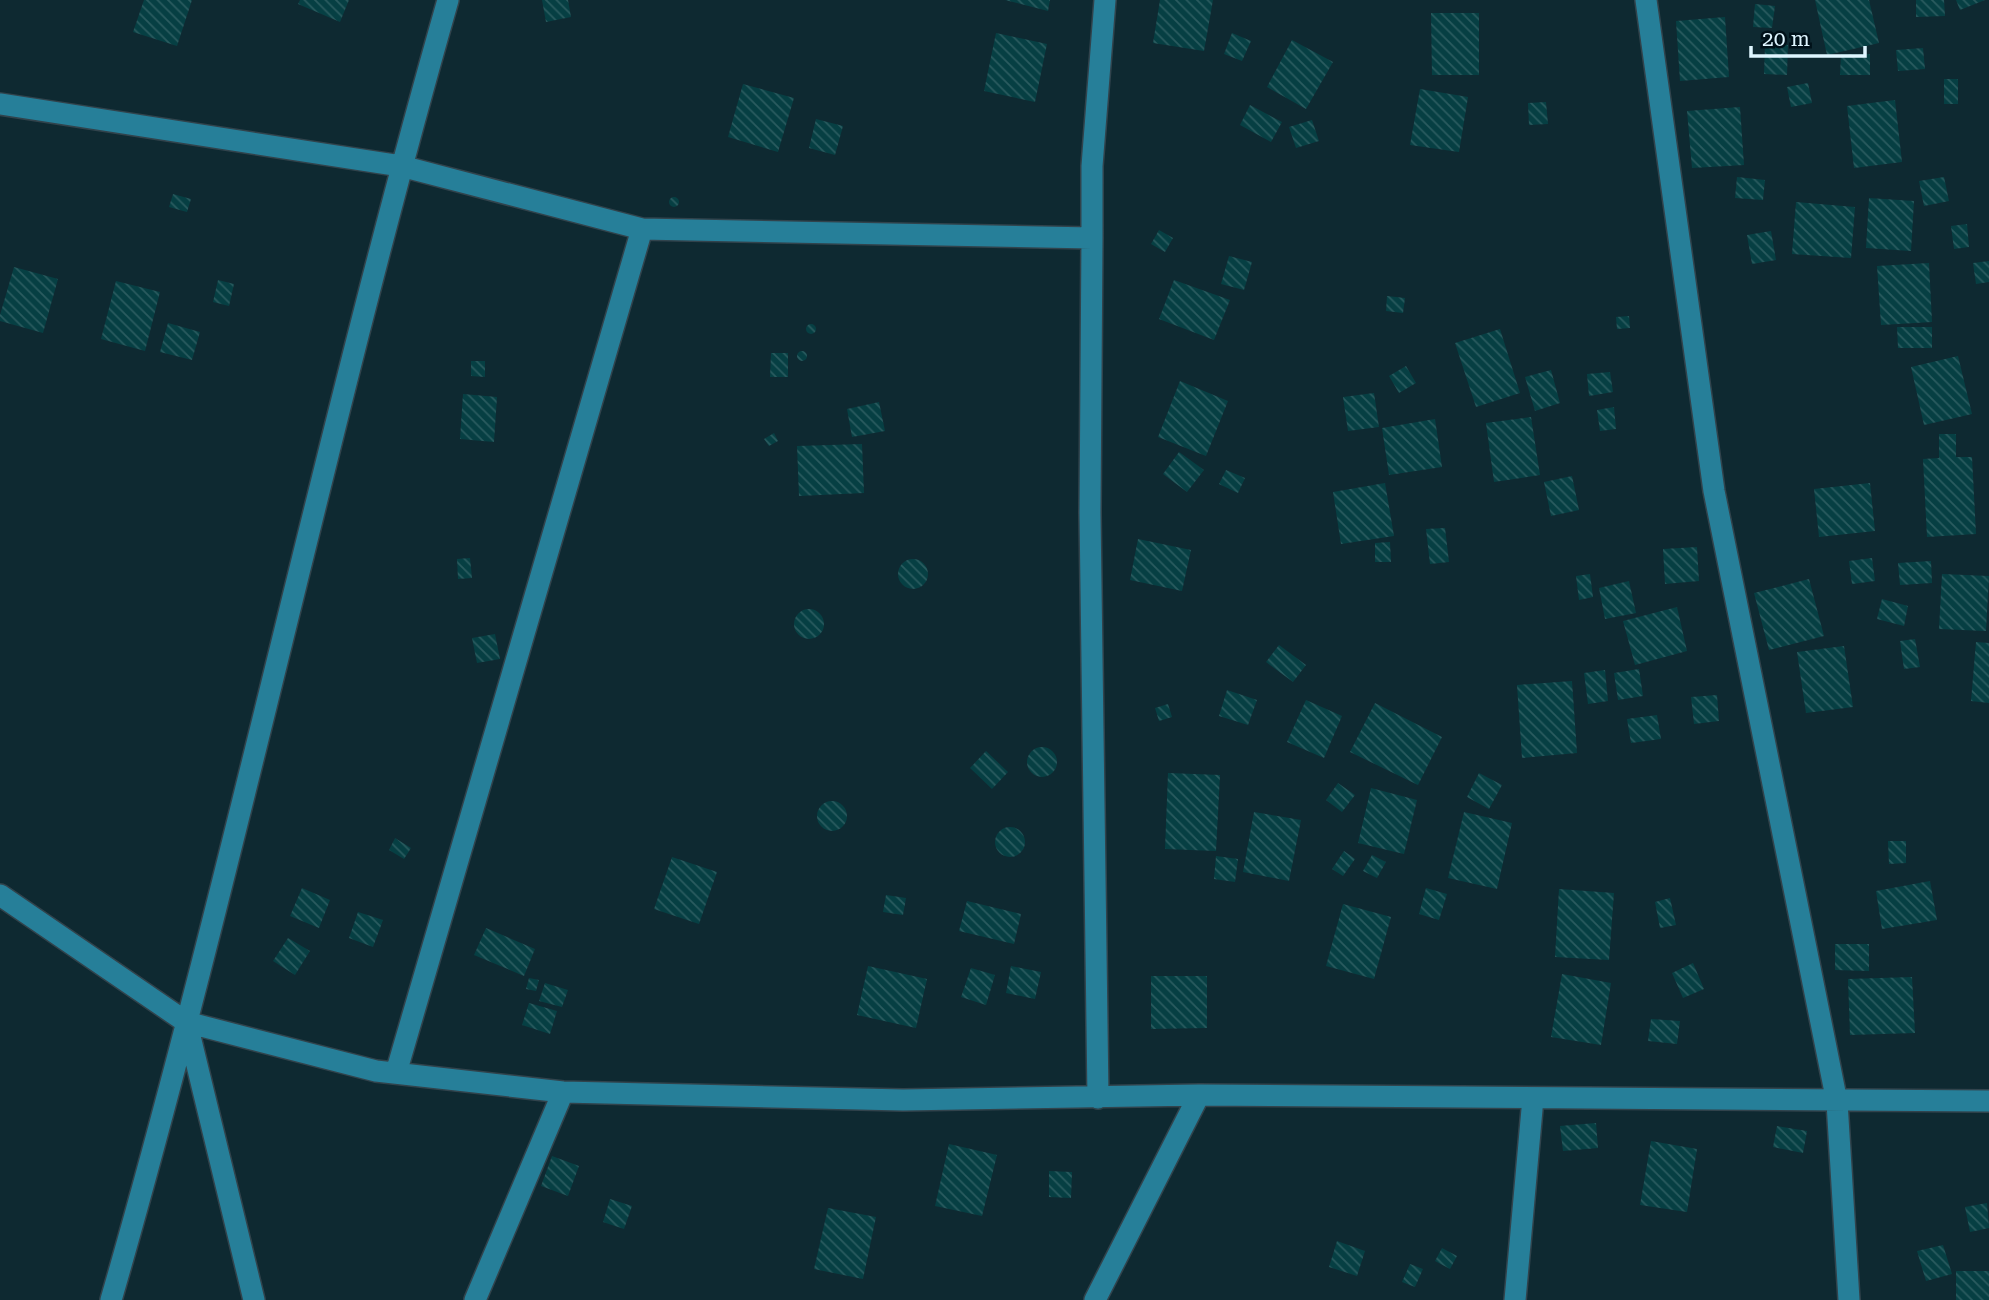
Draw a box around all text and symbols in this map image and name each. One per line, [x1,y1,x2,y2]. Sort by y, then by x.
scale bar [1751,14,1865,58]
text: 20 m [1762,27,1810,51]

